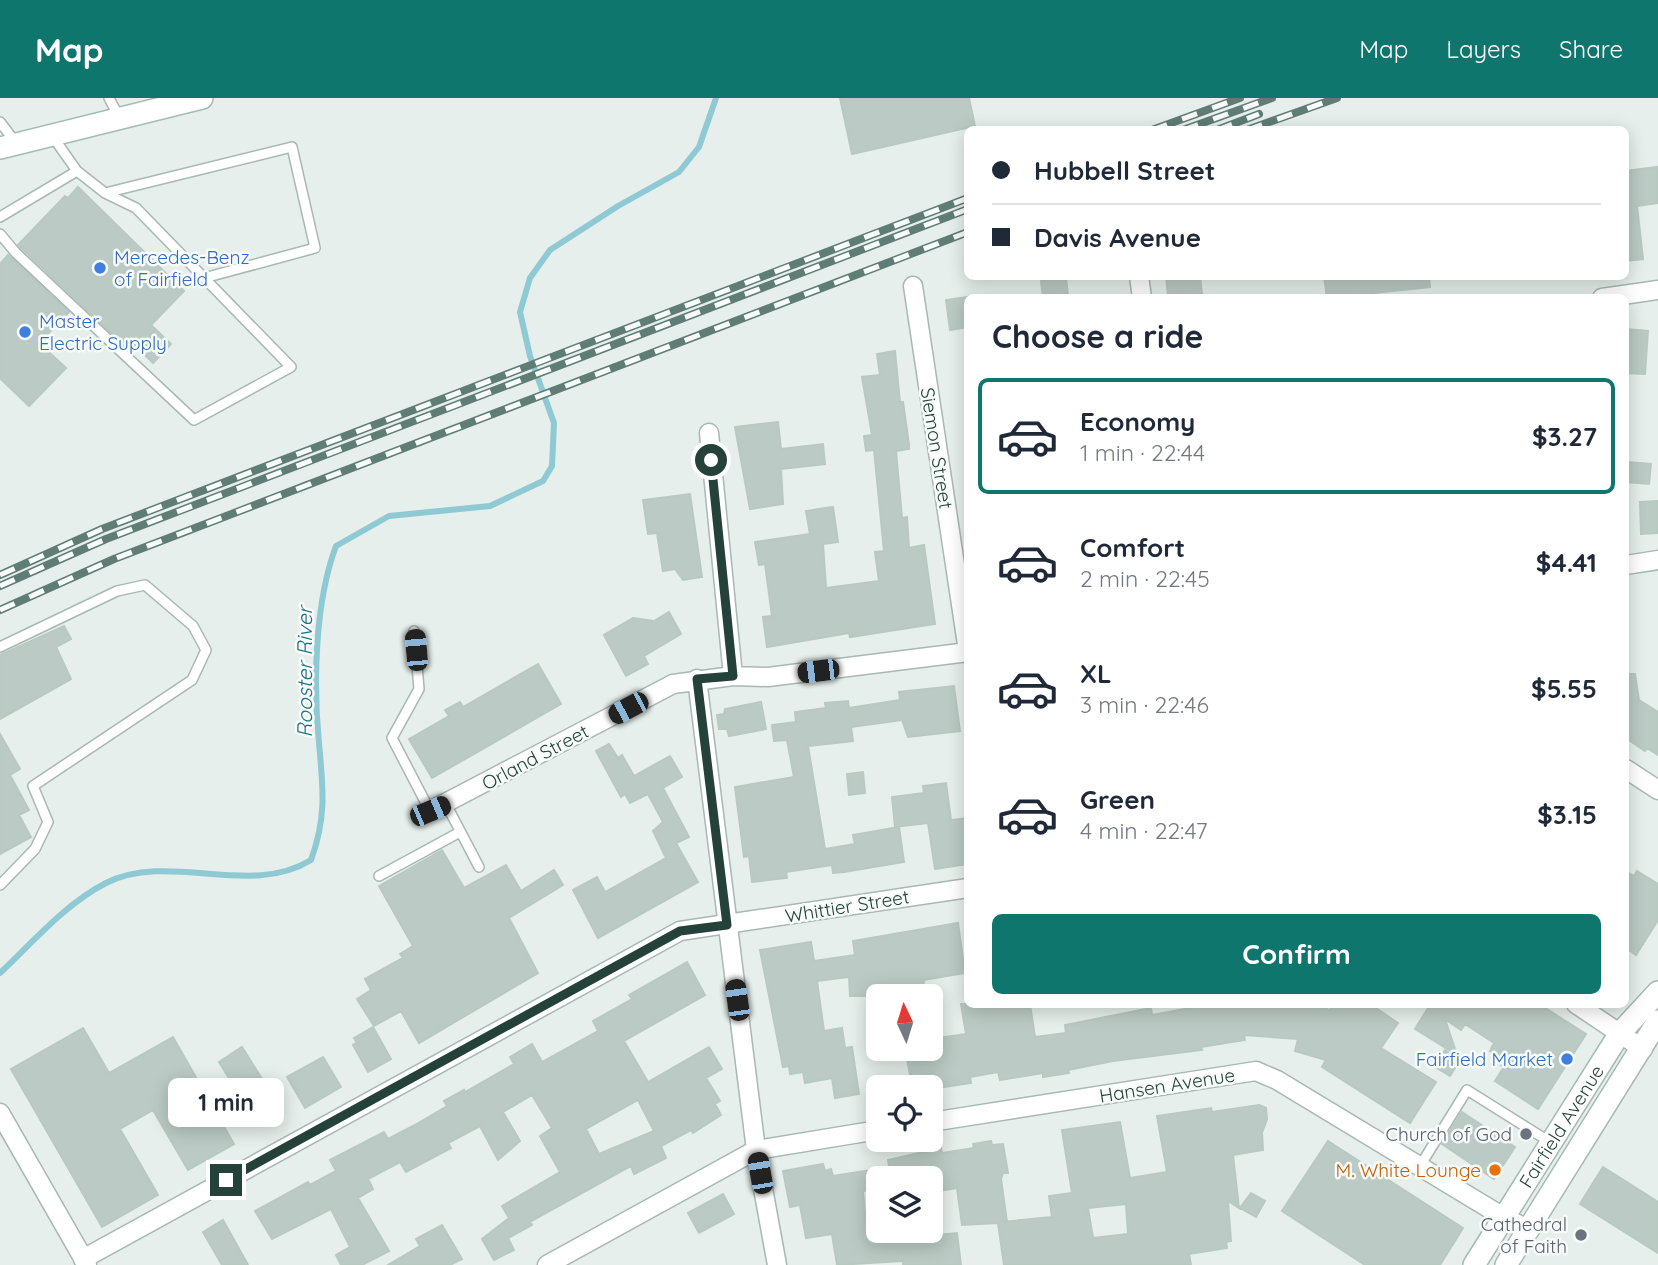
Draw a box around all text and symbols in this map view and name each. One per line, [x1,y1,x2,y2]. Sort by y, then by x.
text: Map [35,29,103,70]
text: Map [1359,34,1408,64]
text: Layers [1446,34,1521,64]
text: Share [1559,34,1623,64]
text: Hubbell Street [1034,154,1215,187]
text: Davis Avenue [1034,221,1201,254]
place label: Mercedes-Benz of Fairfield [114,245,250,291]
marker: Mercedes-Benz of Fairfield [92,260,108,276]
place label: Master Electric Supply [39,309,167,355]
text: Choose a ride [992,316,1204,356]
marker: Master Electric Supply [17,324,33,340]
street label: Siemon Street [916,386,958,510]
icon: car [996,405,1059,468]
text: Economy [1080,405,1195,438]
text: $3.27 [1532,420,1597,453]
text: 1 min · 22:44 [1080,438,1205,467]
route start [695,444,727,476]
icon: car [996,531,1059,594]
text: Comfort [1080,531,1185,564]
text: $4.41 [1536,546,1597,579]
text: 2 min · 22:45 [1080,564,1210,593]
water label: Rooster River [291,603,317,738]
car [404,628,429,672]
icon: car [996,657,1059,720]
text: XL [1080,657,1112,690]
car [796,658,841,684]
text: $5.55 [1531,672,1597,705]
car [605,689,652,727]
text: 3 min · 22:46 [1080,690,1209,719]
street label: Orland Street [478,719,592,795]
icon: car [996,783,1059,846]
text: Green [1080,783,1155,816]
car [407,793,454,829]
text: $3.15 [1537,798,1597,831]
text: 4 min · 22:47 [1080,816,1208,845]
street label: Whittier Street [783,884,911,928]
button: Confirm [992,914,1601,994]
car [724,978,751,1022]
north arrow [866,984,943,1060]
map controls [866,984,943,1243]
place label: Fairfield Market [1416,1047,1553,1071]
marker: Fairfield Market [1559,1051,1575,1067]
street label: Fairfield Avenue [1514,1060,1609,1192]
street label: Hansen Avenue [1097,1062,1237,1108]
button: locate [866,1075,943,1152]
callout: 1 min [168,1079,284,1128]
text: 1 min [198,1088,254,1117]
place label: Church of God [1386,1122,1512,1146]
marker: Church of God [1518,1126,1534,1142]
car [747,1150,774,1196]
place label: M. White Lounge [1336,1158,1481,1182]
marker: M. White Lounge [1487,1162,1503,1178]
route end [210,1164,242,1196]
button: layers [866,1166,943,1243]
place label: Cathedral of Faith [1481,1212,1567,1258]
marker: Cathedral of Faith [1573,1227,1589,1243]

